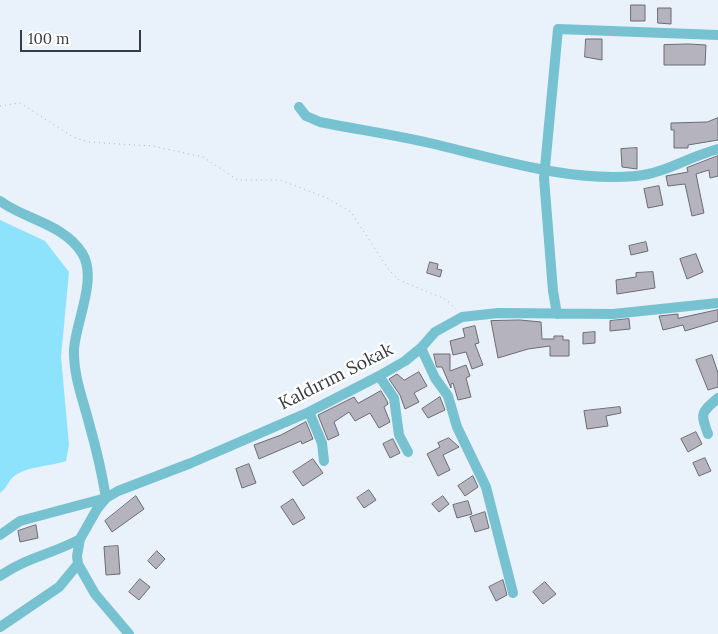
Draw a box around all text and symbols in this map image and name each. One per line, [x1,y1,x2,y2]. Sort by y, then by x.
scale bar [22,20,144,52]
text: 100 m [28,29,69,48]
street label: Kaldırım Sokak [275,339,397,415]

